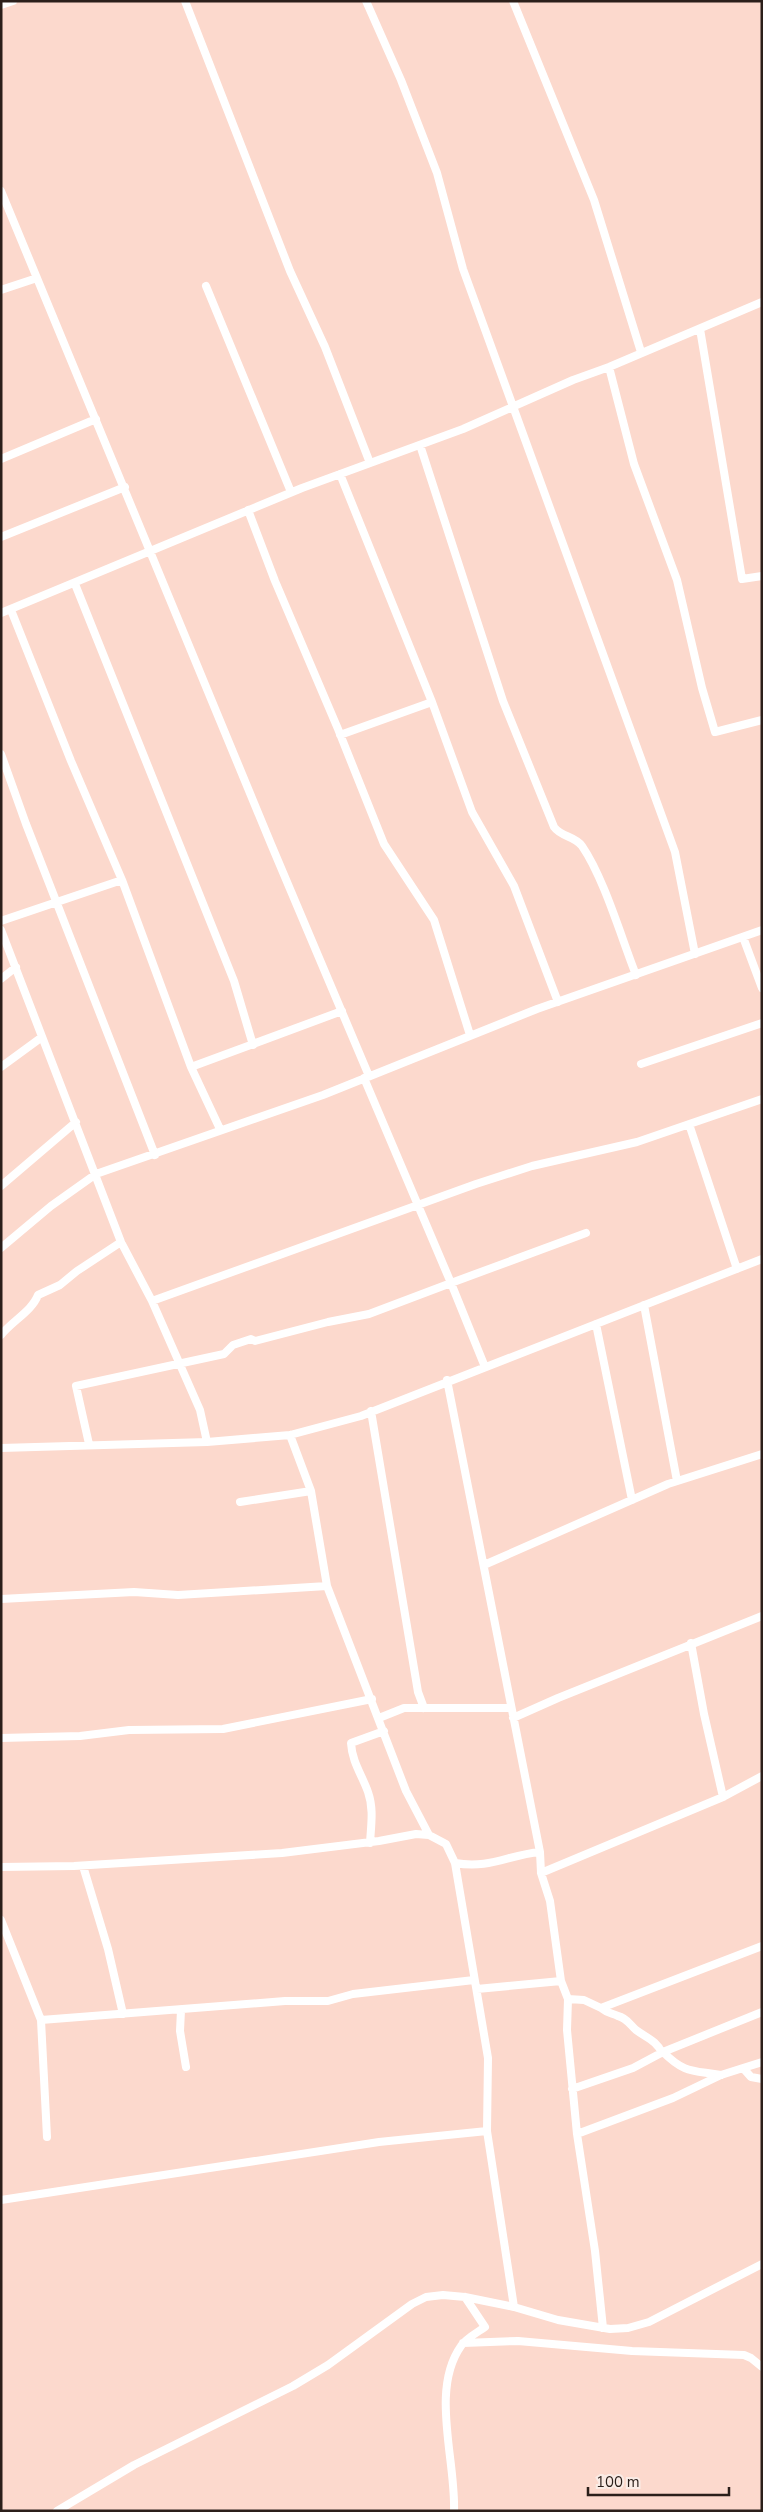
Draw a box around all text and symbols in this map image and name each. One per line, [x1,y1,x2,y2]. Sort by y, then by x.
scale bar [588,2464,729,2496]
text: 100 m [596,2472,640,2492]

